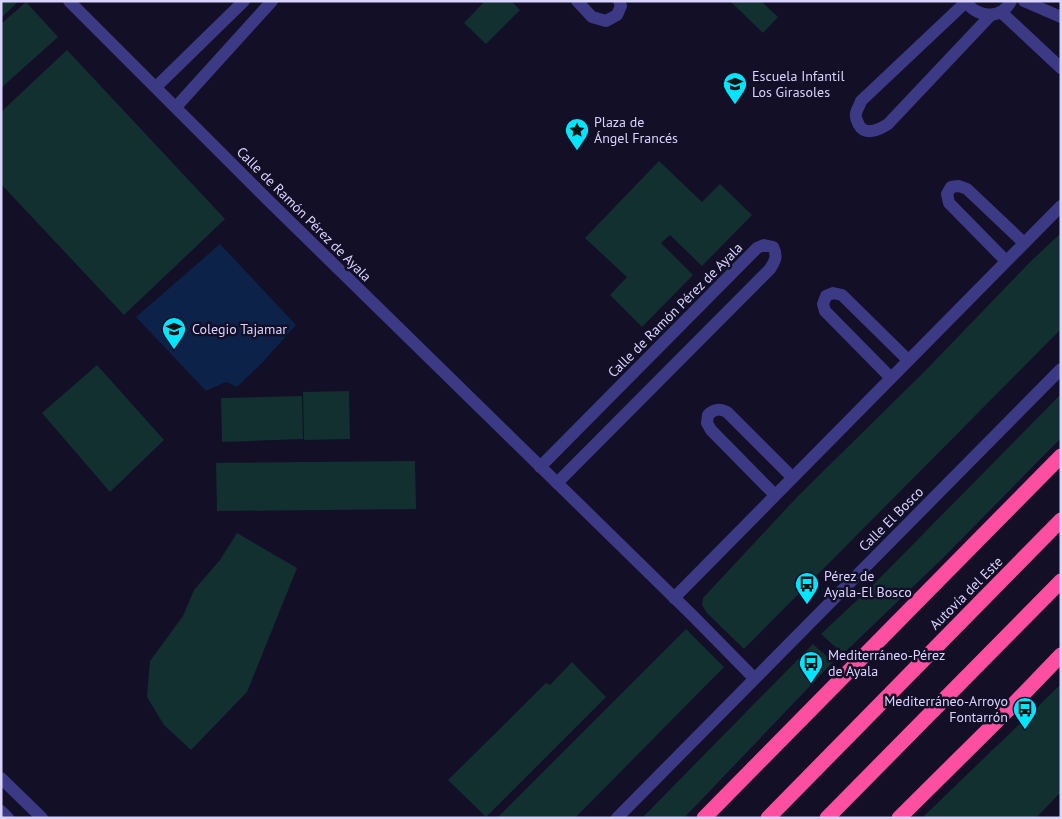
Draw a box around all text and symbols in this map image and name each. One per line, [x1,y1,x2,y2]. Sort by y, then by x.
place label: Escuela Infantil Los Girasoles [752,67,845,101]
school or university icon: Escuela Infantil Los Girasoles [722,71,748,105]
place label: Plaza de Ángel Francés [594,113,678,147]
place icon: Plaza de Ángel Francés [564,117,590,151]
street label: Calle de Ramón Pérez de Ayala [233,143,375,285]
street label: Calle de Ramón Pérez de Ayala [604,239,746,381]
school or university icon: Colegio Tajamar [161,316,187,350]
place label: Colegio Tajamar [192,320,287,338]
street label: Calle El Bosco [855,483,927,555]
street label: Autovía del Este [926,553,1006,633]
place label: Pérez de Ayala-El Bosco [824,567,912,601]
bus stop icon: Pérez de Ayala-El Bosco [794,571,820,605]
place label: Mediterráneo-Pérez de Ayala [828,646,945,680]
bus stop icon: Mediterráneo-Pérez de Ayala [798,650,824,684]
place label: Mediterráneo-Arroyo Fontarrón [884,692,1008,726]
bus stop icon: Mediterráneo-Arroyo Fontarrón [1012,696,1038,730]

